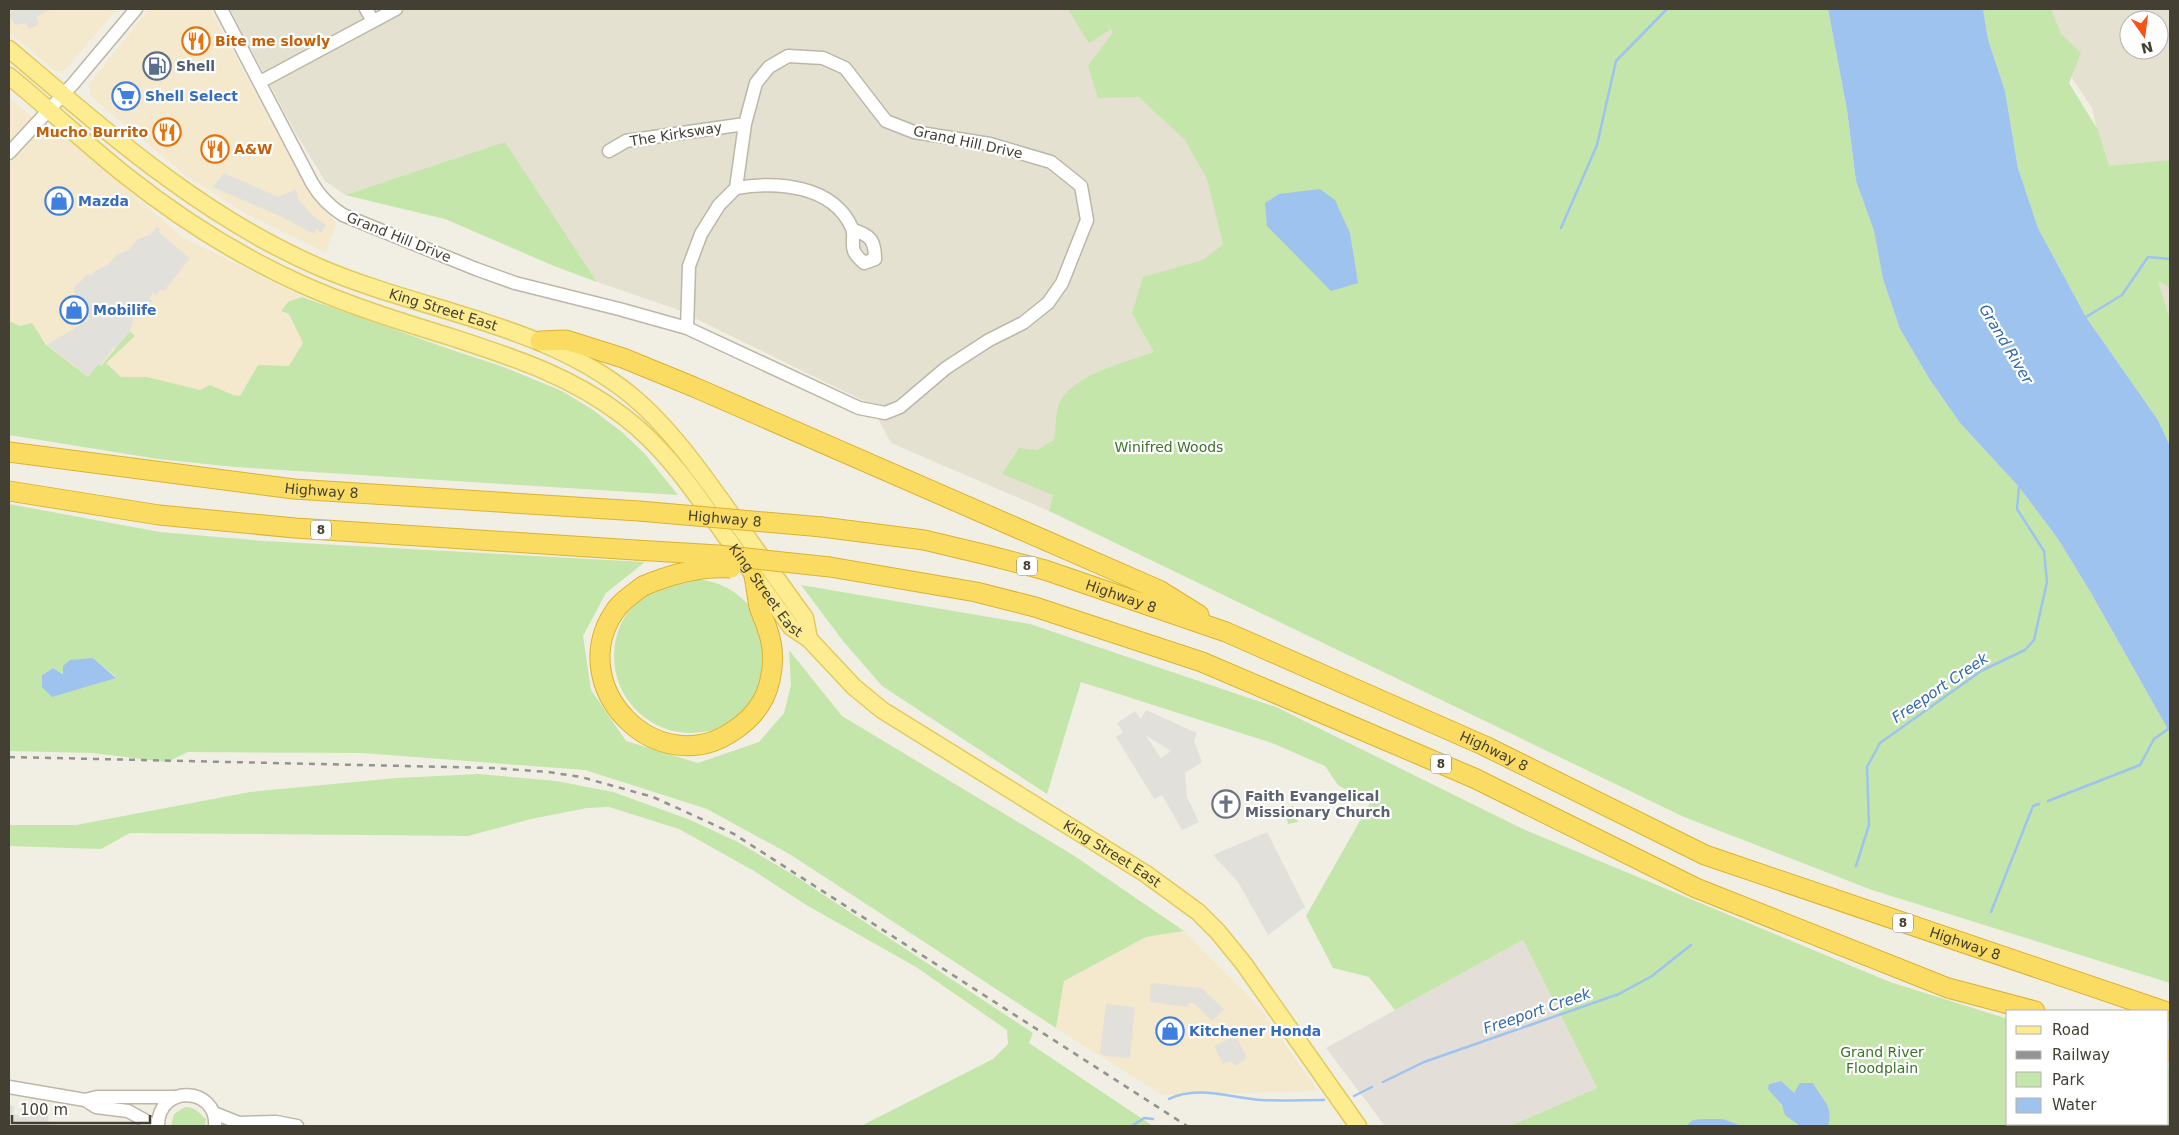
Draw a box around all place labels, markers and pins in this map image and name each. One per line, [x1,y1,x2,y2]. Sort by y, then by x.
restaurant icon: Bite me slowly [181,26,211,56]
place label: Bite me slowly [215,33,330,49]
fuel station icon: Shell [142,51,172,81]
place label: Shell [176,58,215,74]
supermarket icon: Shell Select [111,81,141,111]
place label: Shell Select [145,88,238,104]
restaurant icon: Mucho Burrito [152,117,182,147]
place label: Mucho Burrito [36,124,148,140]
restaurant icon: A&W [200,134,230,164]
place label: A&W [234,141,273,157]
shop icon: Mazda [44,186,74,216]
place label: Mazda [78,193,129,209]
shop icon: Mobilife [59,295,89,325]
place label: Mobilife [93,302,157,318]
place label: Faith Evangelical Missionary Church [1245,788,1391,820]
church icon: Faith Evangelical Missionary Church [1211,789,1241,819]
shop icon: Kitchener Honda [1155,1016,1185,1046]
place label: Kitchener Honda [1189,1023,1321,1039]

